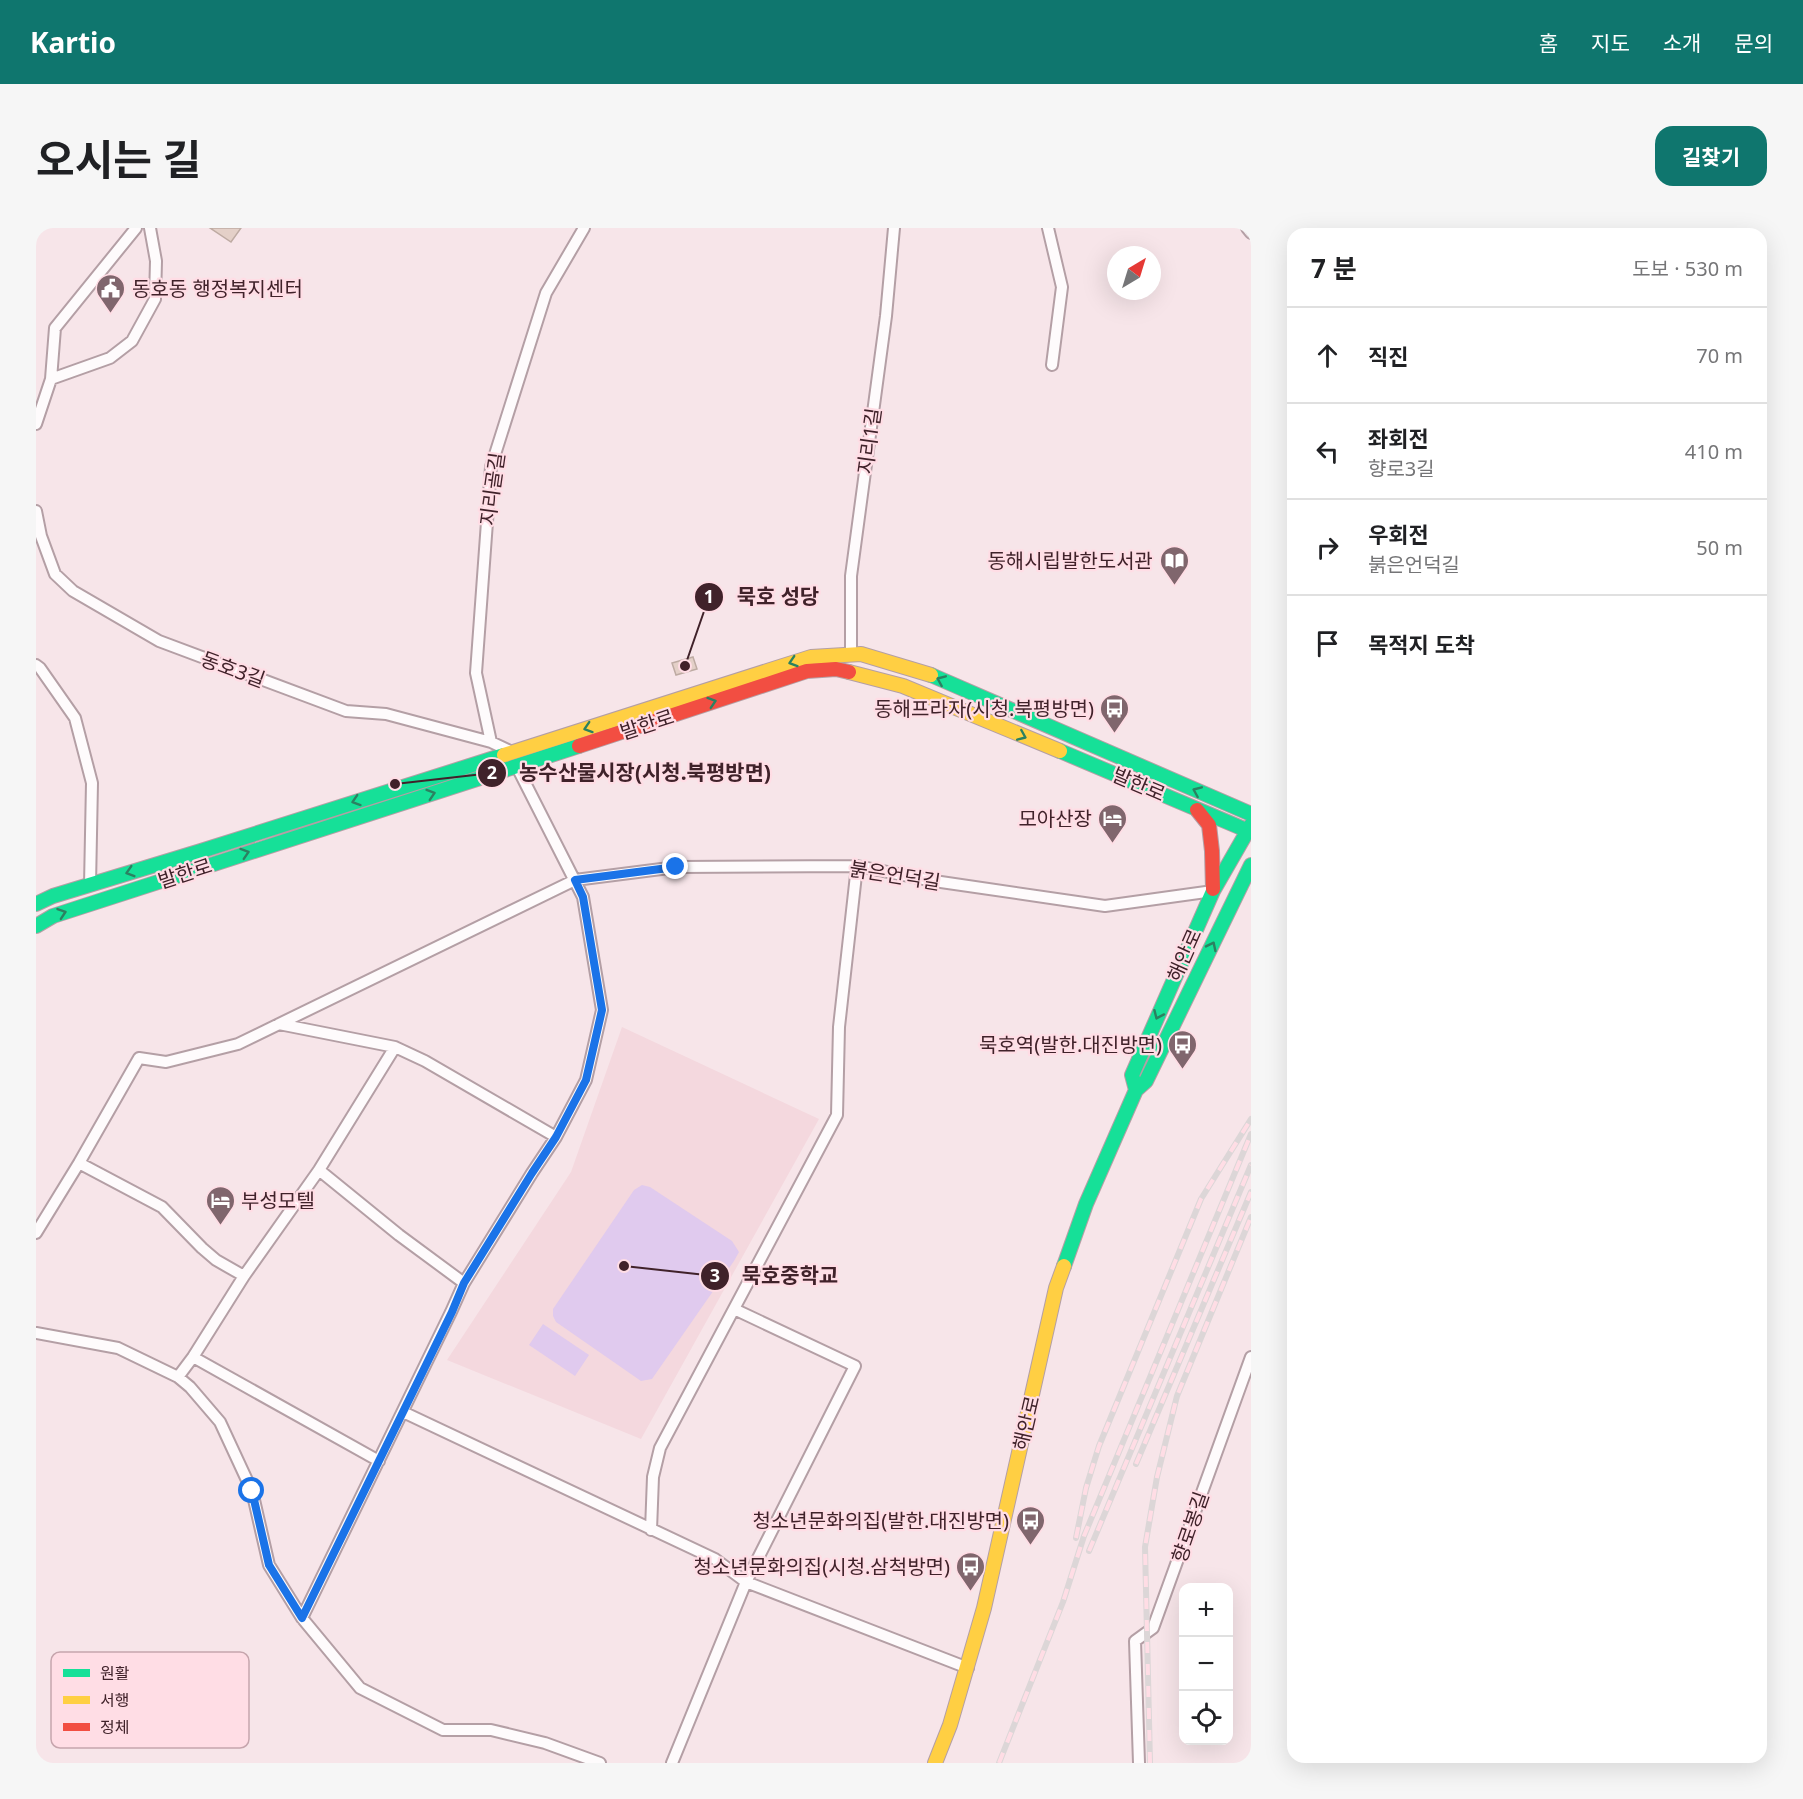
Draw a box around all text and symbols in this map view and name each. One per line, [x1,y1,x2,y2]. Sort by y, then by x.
text: Kartio [30,23,116,61]
text: 홈 [1539,29,1558,57]
text: 지도 [1591,29,1630,57]
text: 소개 [1663,29,1701,57]
text: 문의 [1734,29,1773,57]
button: 길찾기 [1655,126,1767,186]
text: 오시는 길 [36,130,201,187]
north arrow [1107,246,1161,300]
text: 7 분 [1311,250,1357,286]
text: 도보 · 530 m [1632,255,1743,282]
public building icon: 동호동 행정복지센터 [95,272,127,314]
place label: 동호동 행정복지센터 [132,275,303,302]
icon: ahead [1311,339,1344,372]
text: 직진 [1368,341,1408,371]
text: 70 m [1696,342,1743,369]
street label: 지리1길 [851,406,887,476]
text: 좌회전 [1368,423,1429,453]
icon: left [1311,435,1344,468]
text: 410 m [1685,438,1743,465]
street label: 지리골길 [474,451,510,527]
text: 향로3길 [1368,455,1435,482]
text: 우회전 [1368,519,1429,549]
icon: right [1311,531,1344,564]
text: 50 m [1696,534,1743,561]
library icon: 동해시립발한도서관 [1158,544,1190,586]
place label: 동해시립발한도서관 [987,547,1153,574]
text: 붉은언덕길 [1368,551,1460,578]
callout: 묵호 성당 [694,577,831,616]
text: 묵호 성당 [737,582,819,610]
text: 1 [704,584,714,608]
icon: arrive [1311,627,1344,660]
text: 목적지 도착 [1368,629,1475,659]
street label: 동호3길 [197,645,269,693]
one-way arrow [788,655,799,667]
one-way arrow [937,675,948,687]
bus stop icon: 동해프라자(시청.북평방면) [1099,692,1131,734]
place label: 동해프라자(시청.북평방면) [874,695,1094,722]
one-way arrow [706,697,717,709]
street label: 발한로 [617,703,677,745]
one-way arrow [583,721,594,733]
one-way arrow [1016,729,1027,741]
callout: 농수산물시장(시청.북평방면) [477,753,783,792]
text: 농수산물시장(시청.북평방면) [519,758,771,786]
text: 2 [487,760,497,784]
street label: 발한로 [1108,761,1170,807]
one-way arrow [1193,786,1204,798]
one-way arrow [425,789,436,801]
one-way arrow [351,794,362,807]
hotel icon: 모아산장 [1097,802,1129,844]
place label: 모아산장 [1018,805,1092,832]
one-way arrow [239,848,250,861]
street label: 발한로 [155,852,215,894]
route end [662,853,688,879]
street label: 붉은언덕길 [847,854,943,896]
one-way arrow [125,865,136,877]
one-way arrow [56,908,67,921]
street label: 해안로 [1160,924,1208,986]
one-way arrow [1204,942,1216,953]
one-way arrow [1153,1009,1165,1020]
bus stop icon: 묵호역(발한.대진방면) [1167,1028,1199,1070]
place label: 묵호역(발한.대진방면) [979,1031,1162,1058]
hotel icon: 부성모텔 [204,1184,236,1226]
place label: 부성모텔 [241,1187,315,1214]
callout: 묵호중학교 [700,1257,850,1296]
text: 묵호중학교 [742,1261,838,1289]
text: 3 [710,1263,720,1287]
street label: 해안로 [1007,1393,1045,1453]
route start [238,1477,264,1503]
street label: 향로봉길 [1165,1488,1215,1566]
bus stop icon: 청소년문화의집(발한.대진방면) [1014,1504,1046,1546]
place label: 청소년문화의집(발한.대진방면) [752,1507,1009,1534]
bus stop icon: 청소년문화의집(시청.삼척방면) [955,1550,987,1592]
place label: 청소년문화의집(시청.삼척방면) [693,1553,950,1580]
map controls [1179,1583,1233,1745]
button: + [1179,1583,1233,1637]
button: − [1179,1637,1233,1691]
legend [51,1652,249,1748]
text: 원활 [100,1662,130,1684]
text: 서행 [100,1689,129,1711]
button: locate [1179,1691,1233,1745]
text: 정체 [100,1716,129,1738]

